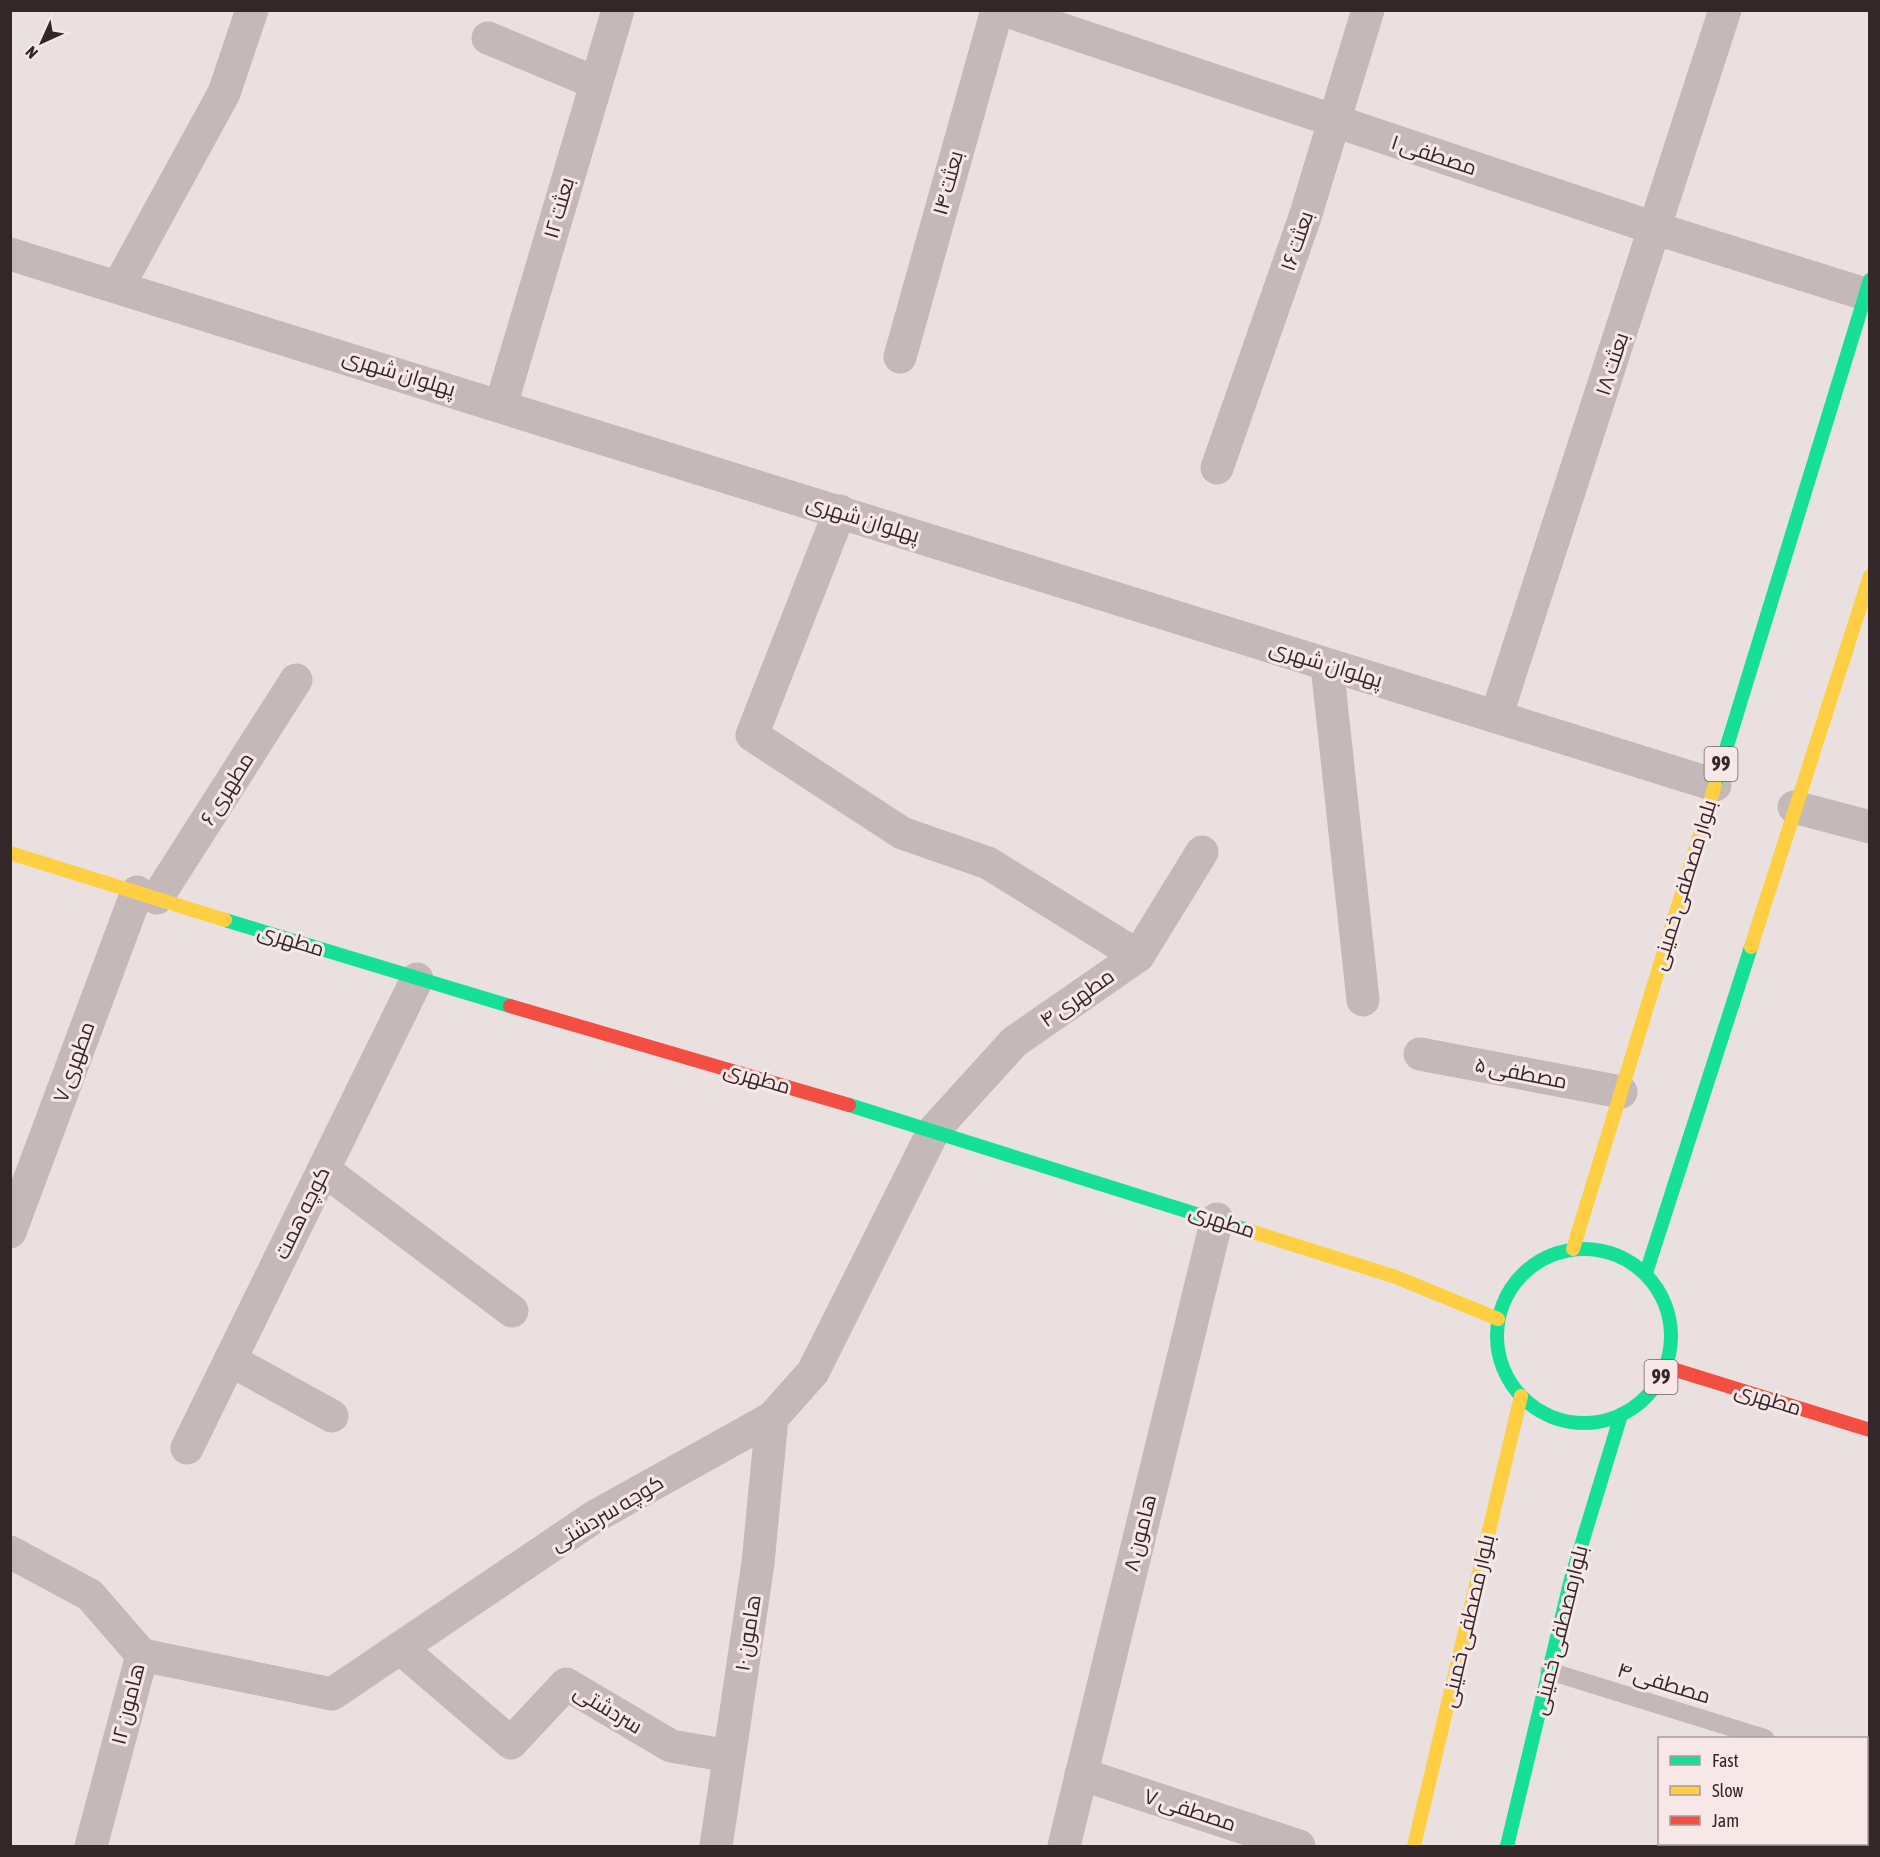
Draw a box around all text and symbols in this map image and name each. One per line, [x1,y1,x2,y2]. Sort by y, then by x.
north arrow [12,12,72,72]
text: N [22,43,41,62]
street label: مصطفی ۱ [1388,129,1480,181]
street label: بعثت ۱۴ [927,148,967,218]
street label: بعثت ۱۲ [538,174,578,241]
street label: بعثت ۱۶ [1275,208,1317,274]
street label: بعثت ۱۸ [1590,329,1632,398]
street label: پهلوان شهری [339,343,459,404]
street label: پهلوان شهری [803,489,923,550]
street label: پهلوان شهری [1266,634,1386,695]
road number: 99 [1704,747,1738,781]
street label: مطهری ۶ [194,748,260,830]
street label: بلوار مصطفی خمینی [1646,797,1722,973]
street label: مطهری [255,918,327,962]
street label: مطهری ۴ [1035,963,1119,1033]
street label: مطهری ۷ [47,1018,101,1106]
street label: مصطفی ۵ [1473,1051,1569,1095]
street label: مطهری [721,1056,793,1100]
street label: کوچه همت [268,1162,336,1264]
street label: مطهری [1186,1198,1258,1244]
road number: 99 [1644,1360,1678,1394]
street label: مطهری [1732,1377,1804,1421]
street label: کوچه سردشتی [546,1469,669,1558]
street label: هامون ۸ [1118,1492,1162,1574]
street label: بلوار مصطفی خمینی [1435,1532,1501,1710]
street label: بلوارمصطفی خمینی [1526,1542,1594,1718]
street label: هامون ۱۰ [729,1593,767,1673]
street label: مصطفی ۴ [1614,1657,1714,1709]
street label: هامون ۱۲ [105,1661,151,1747]
street label: سردشتی [569,1678,647,1740]
legend [1658,1737,1868,1845]
text: Fast [1712,1750,1739,1771]
text: Slow [1712,1780,1743,1801]
street label: مصطفی ۷ [1141,1783,1239,1837]
text: Jam [1712,1810,1739,1831]

